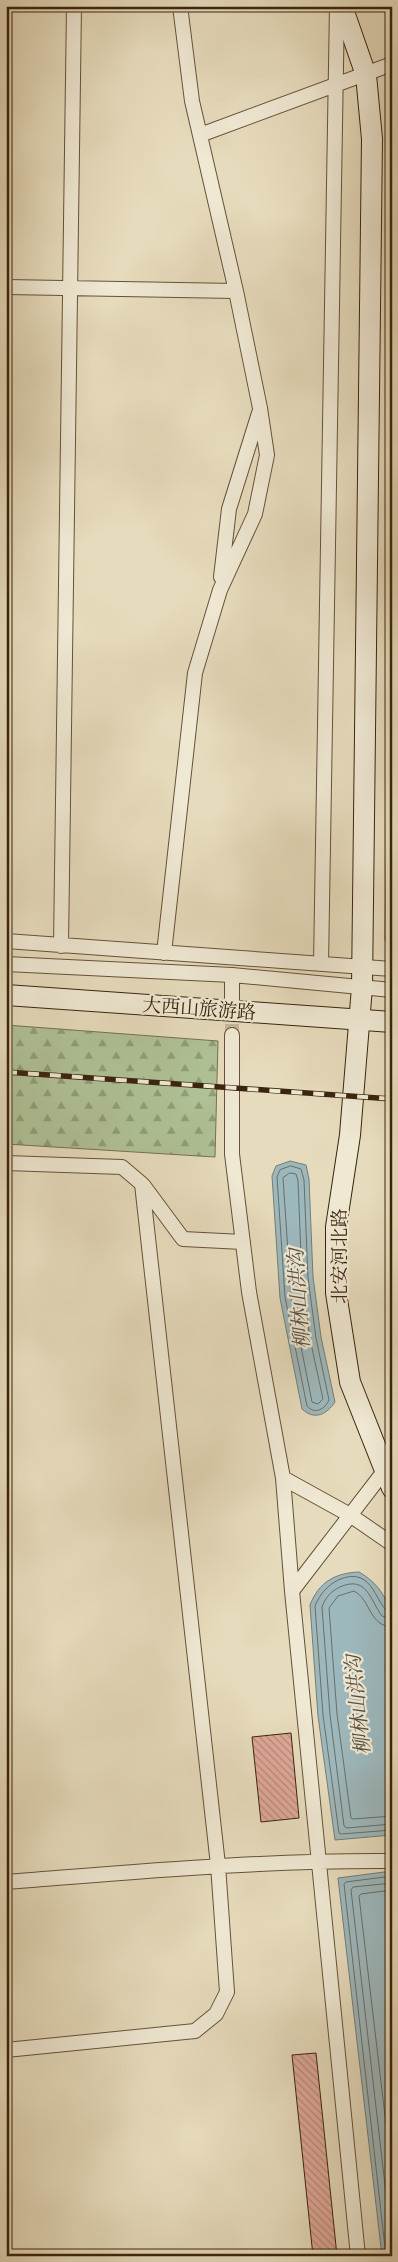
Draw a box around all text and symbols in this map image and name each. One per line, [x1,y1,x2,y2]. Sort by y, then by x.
street label: 大西山旅游路 [141,992,257,1026]
street label: 北安河北路 [327,1208,353,1304]
water label: 柳林山洪沟 [282,1245,316,1350]
water label: 柳林山洪沟 [339,1651,377,1756]

